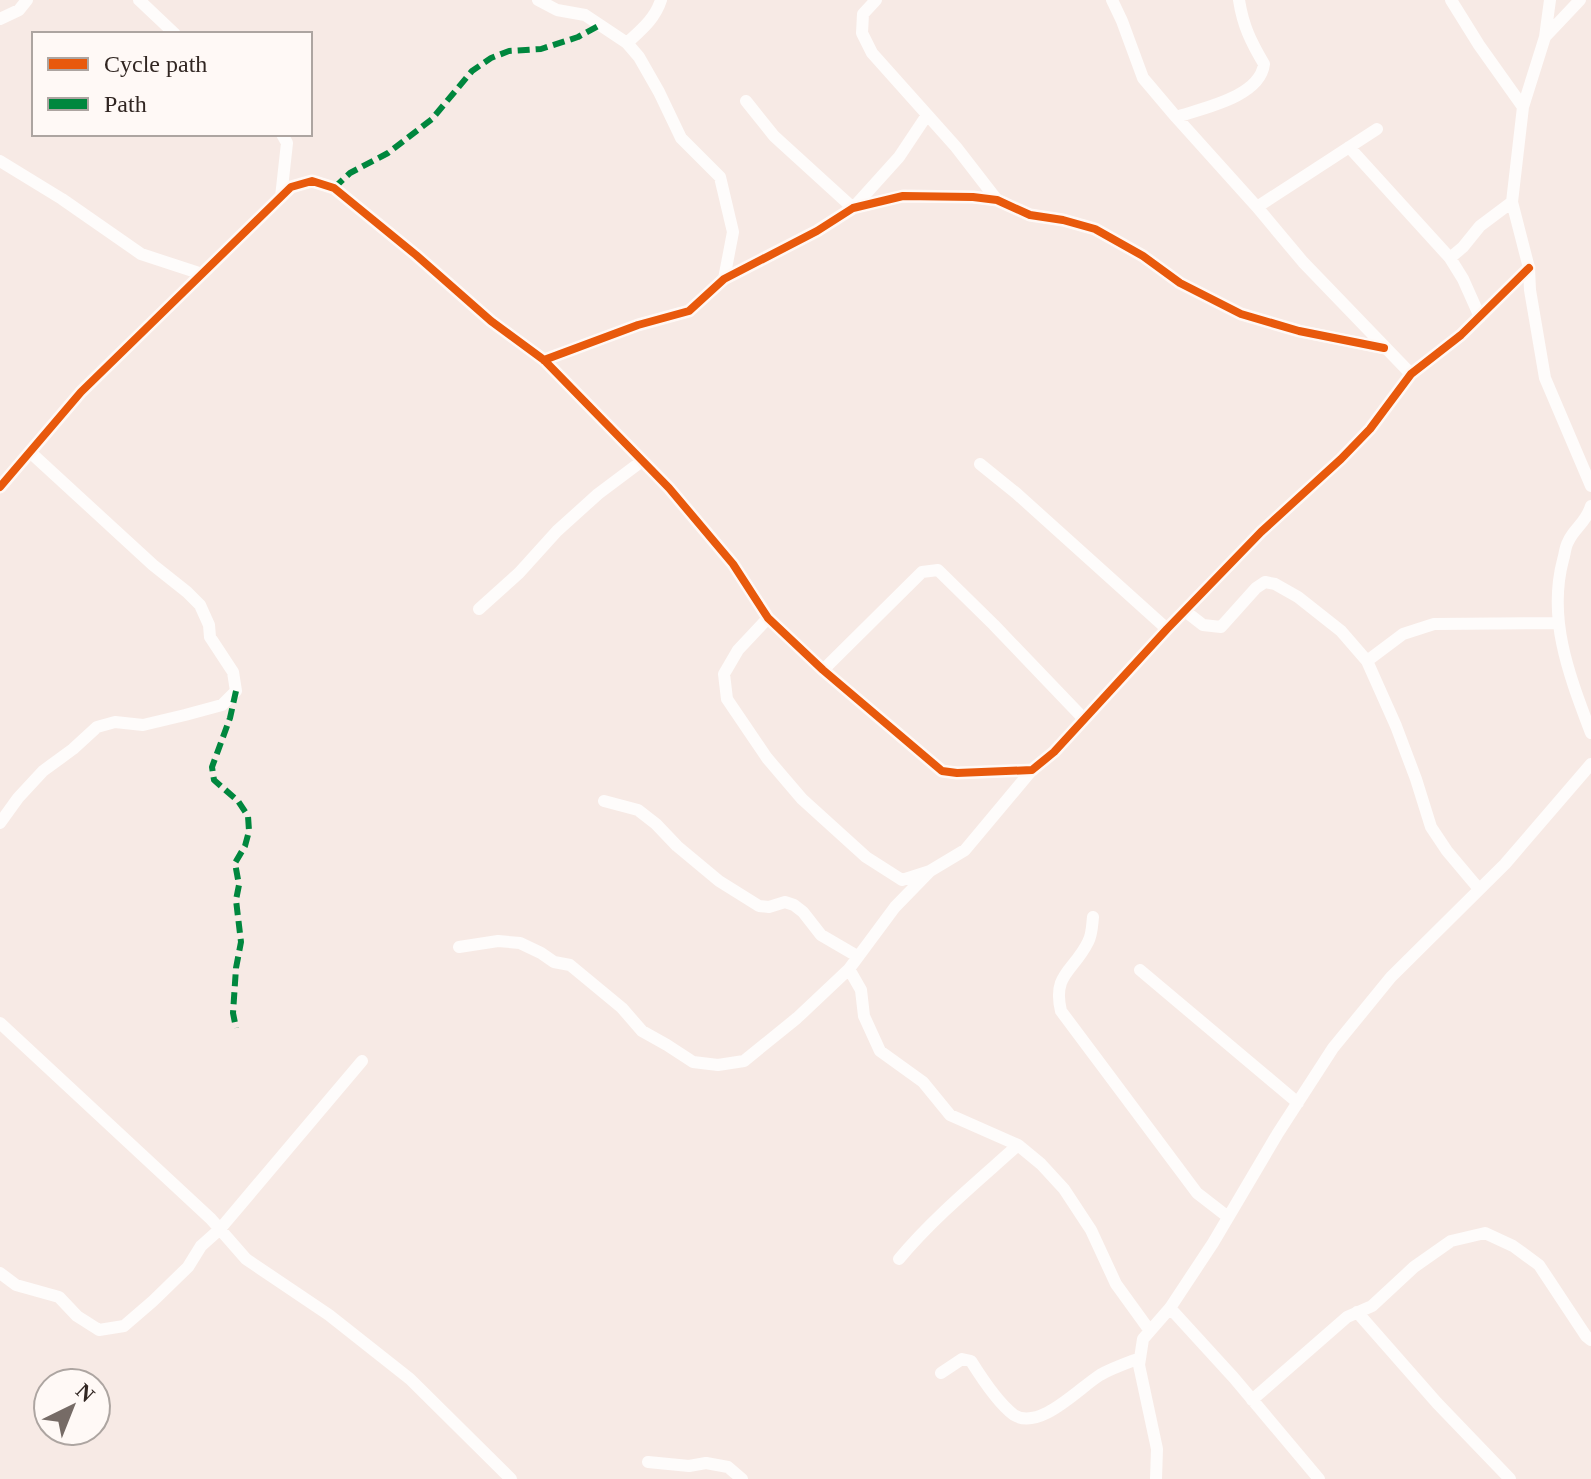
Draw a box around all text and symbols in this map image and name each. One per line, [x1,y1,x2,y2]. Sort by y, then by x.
legend [32,32,312,136]
text: Cycle path [104,51,207,77]
text: Path [104,91,147,117]
north arrow [32,1367,112,1447]
text: N [71,1378,100,1407]

